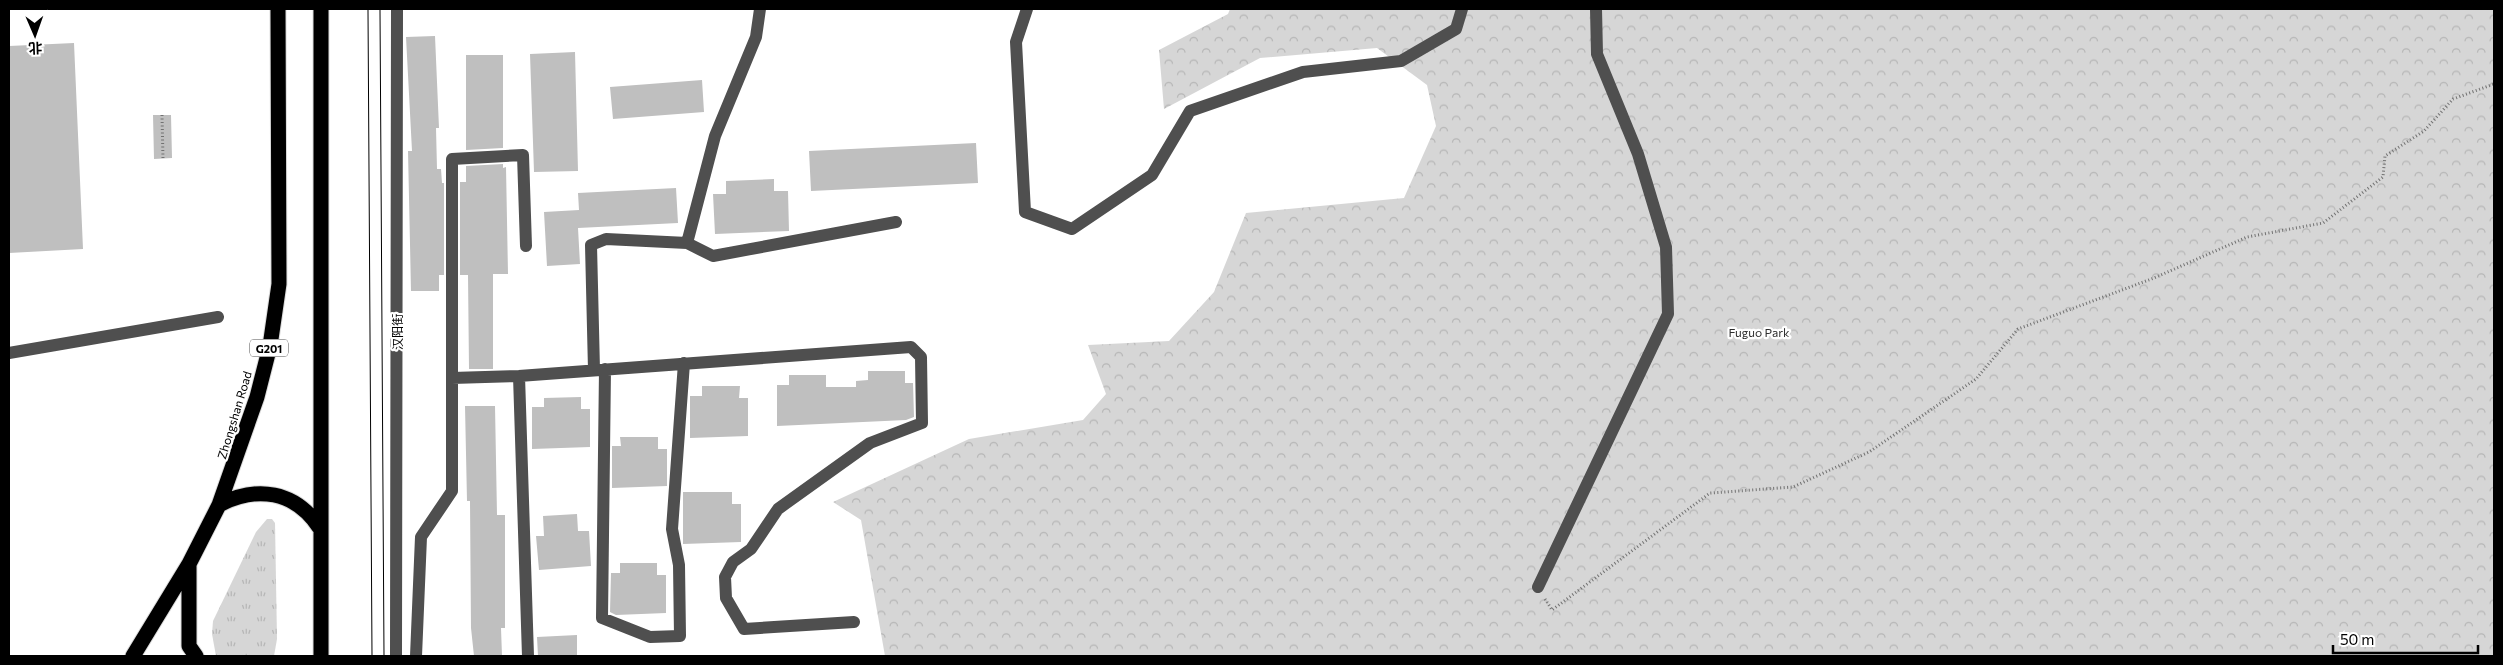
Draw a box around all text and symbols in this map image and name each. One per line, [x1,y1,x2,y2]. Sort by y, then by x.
north arrow [10,10,60,60]
text: 北 [28,40,43,57]
street label: 汉阳街 [390,314,404,350]
park label: Fuguo Park [1728,325,1790,339]
road number: G201 [250,339,288,356]
street label: Zhongshan Road [214,369,254,461]
scale bar [2333,622,2478,654]
text: 50 m [2340,630,2374,648]

